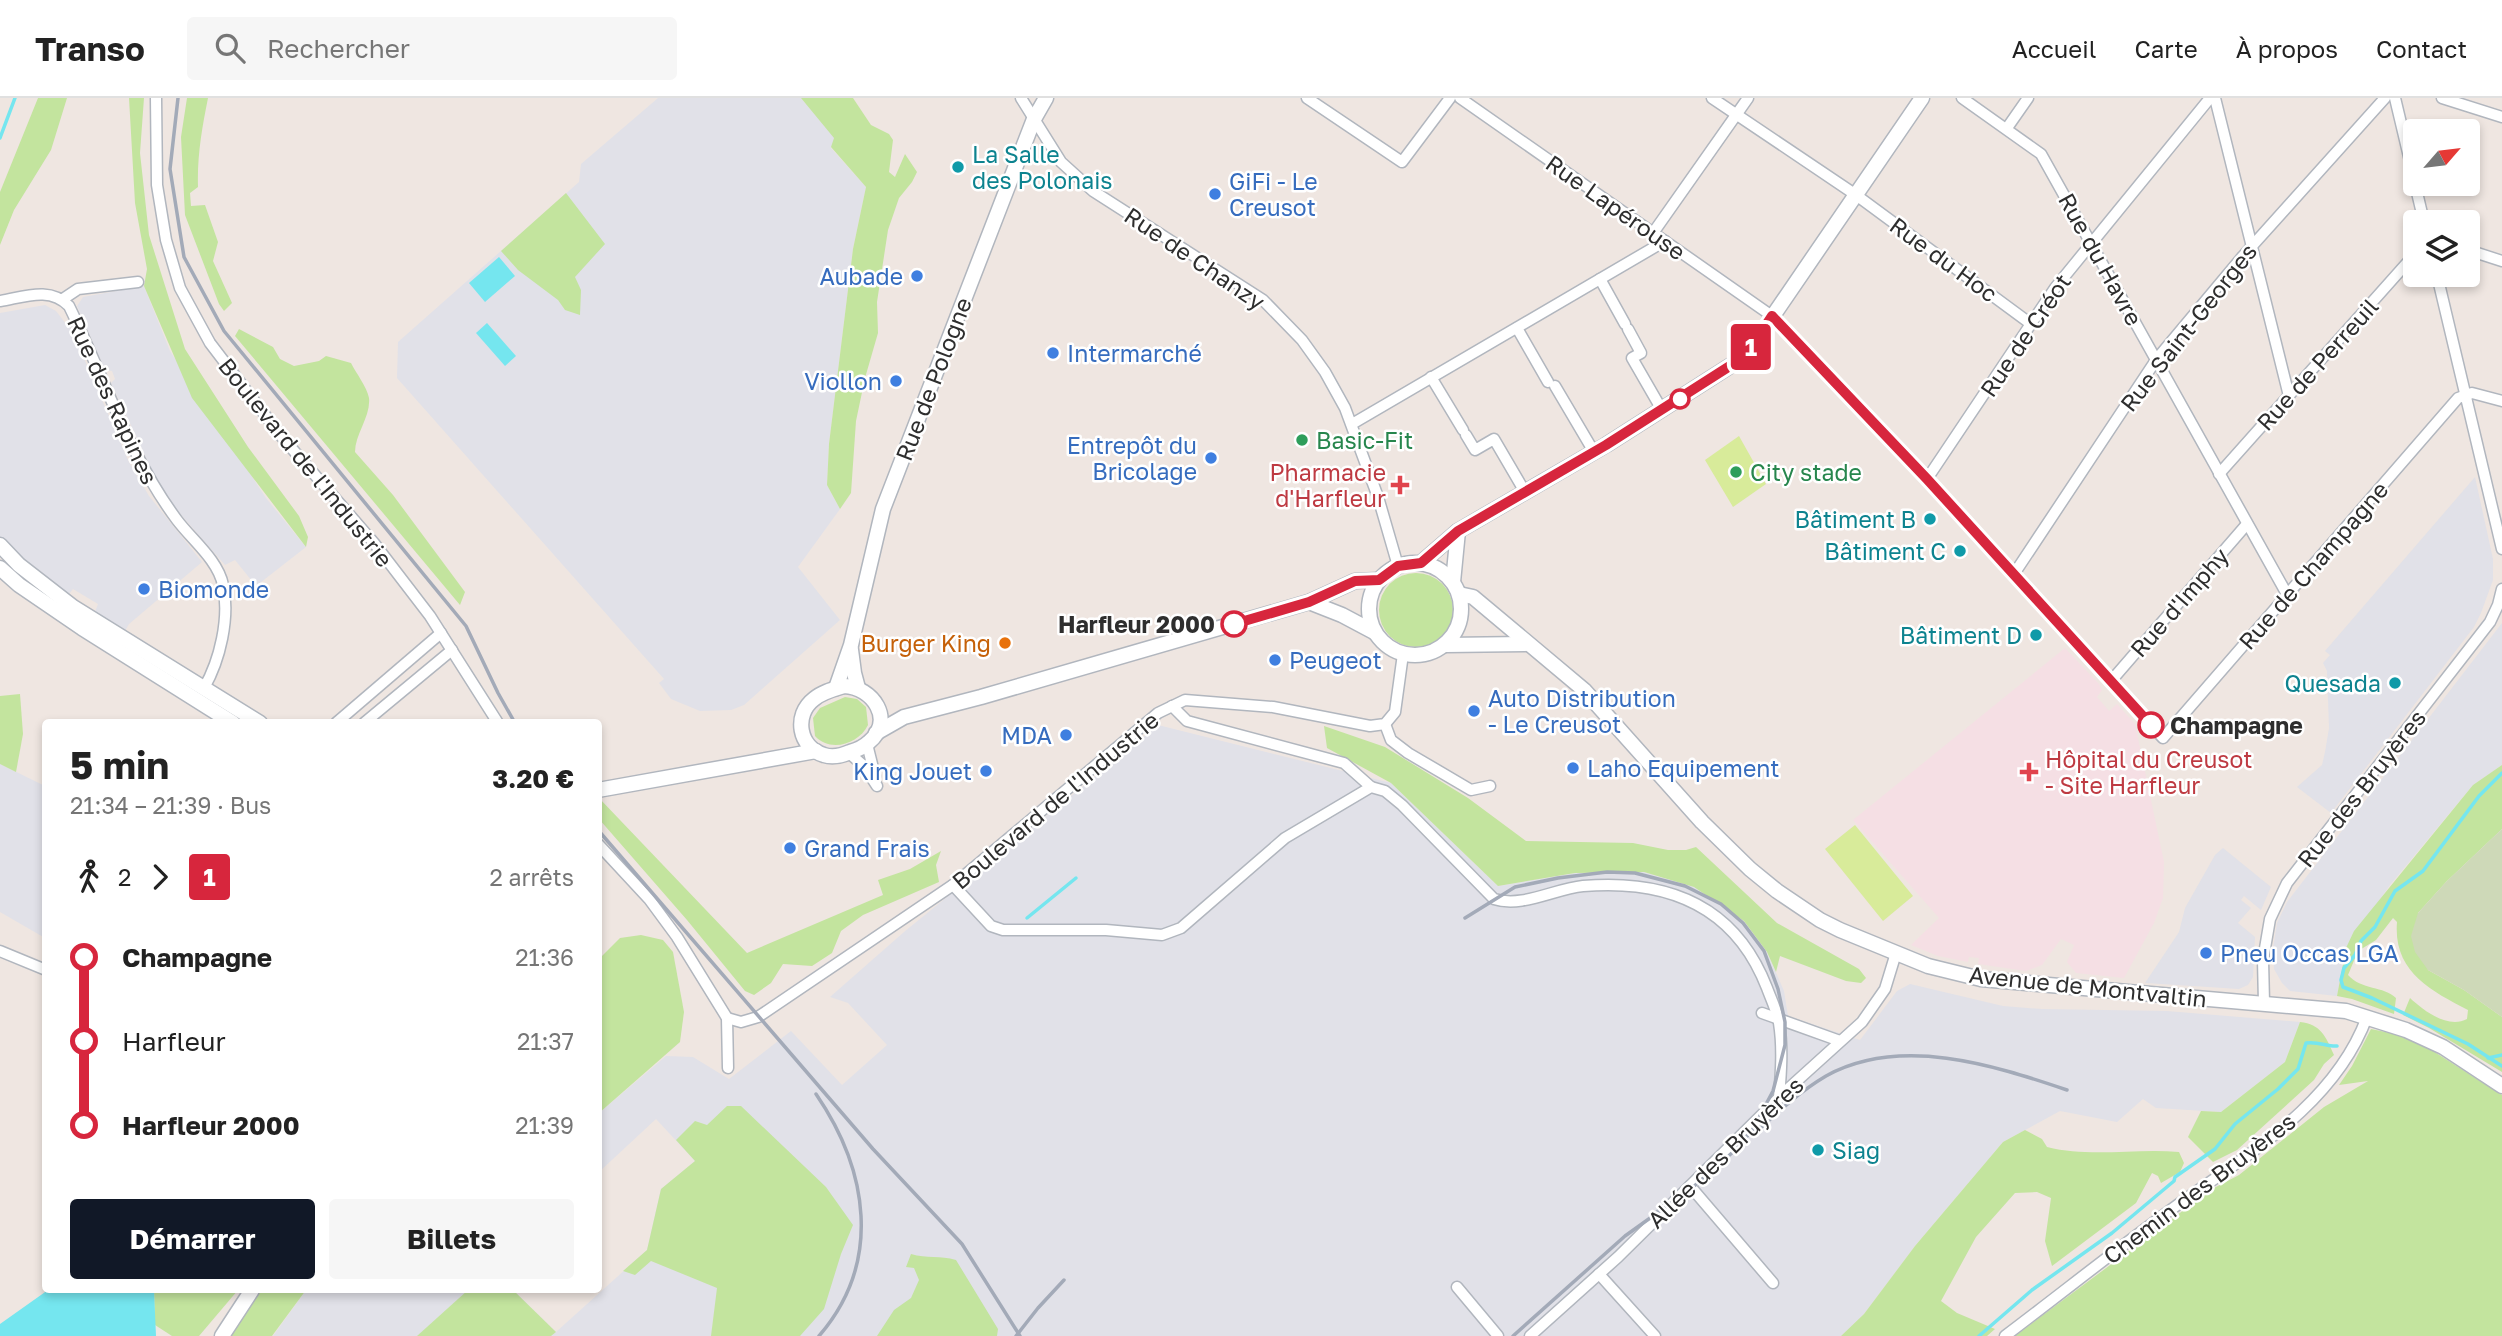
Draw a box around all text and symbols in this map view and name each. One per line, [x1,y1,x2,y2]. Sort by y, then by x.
search box [187,17,677,80]
text: Transo [35,29,145,68]
icon: search [211,29,249,67]
text: Rechercher [267,33,410,64]
text: Accueil [2012,34,2096,63]
text: Carte [2134,34,2198,63]
text: À propos [2236,34,2338,63]
text: Contact [2376,34,2467,63]
north arrow [2403,119,2480,196]
map controls [2403,119,2480,287]
place label: La Salle des Polonais [972,140,1112,194]
street label: Rue Lapérouse [1541,148,1691,266]
marker: La Salle des Polonais [950,159,966,175]
place label: GiFi - Le Creusot [1229,167,1318,221]
marker: GiFi - Le Creusot [1207,186,1223,202]
street label: Rue du Havre [2053,188,2149,330]
street label: Rue de Chanzy [1120,201,1271,315]
button: layers [2403,210,2480,287]
street label: Rue du Hoc [1885,211,2003,307]
street label: Rue Saint-Georges [2114,238,2262,416]
place label: Aubade [820,262,903,290]
marker: Aubade [909,268,925,284]
street label: Rue de Créot [1974,268,2076,402]
street label: Rue de Perreuil [2250,292,2384,436]
street label: Rue de Pologne [889,293,977,465]
street label: Rue des Rapines [62,312,164,488]
line badge: 1 [1728,324,1774,370]
text: 1 [1745,332,1757,361]
place label: Intermarché [1067,339,1202,367]
marker: Intermarché [1045,345,1061,361]
street label: Boulevard de l'Industrie [213,352,399,572]
place label: Viollon [804,367,882,395]
marker: Viollon [888,373,904,389]
unlabelled marker [1670,389,1690,409]
place label: Basic-Fit [1316,426,1413,454]
place label: Entrepôt du Bricolage [1067,431,1197,485]
marker: Basic-Fit [1294,432,1310,448]
marker: Entrepôt du Bricolage [1203,450,1219,466]
place label: Pharmacie d'Harfleur [1269,458,1386,512]
place label: City stade [1750,458,1862,486]
marker: City stade [1728,464,1744,480]
street label: Rue de Champagne [2232,475,2394,655]
marker: Pharmacie d'Harfleur [1392,477,1408,493]
place label: Bâtiment B [1794,505,1916,533]
marker: Bâtiment B [1922,511,1938,527]
place label: Bâtiment C [1824,537,1946,565]
street label: Rue d'Imphy [2124,542,2234,662]
marker: Bâtiment C [1952,543,1968,559]
place label: Biomonde [158,575,269,603]
marker: Biomonde [136,581,152,597]
place label: Harfleur 2000 [1058,610,1215,638]
marker: Harfleur 2000 [1221,611,1247,637]
place label: Bâtiment D [1900,621,2022,649]
marker: Bâtiment D [2028,627,2044,643]
place label: Burger King [860,629,991,657]
marker: Burger King [997,635,1013,651]
place label: Peugeot [1289,646,1382,674]
marker: Peugeot [1267,652,1283,668]
place label: Quesada [2284,669,2381,697]
marker: Quesada [2387,675,2403,691]
place label: Auto Distribution - Le Creusot [1488,684,1676,738]
marker: Auto Distribution - Le Creusot [1466,703,1482,719]
street label: Rue des Bruyères [2291,704,2431,872]
street label: Boulevard de l'Industrie [946,705,1164,895]
place label: Champagne [2170,711,2303,739]
marker: Champagne [2138,712,2164,738]
place label: MDA [1001,721,1052,749]
marker: MDA [1058,727,1074,743]
text: 5 min [70,742,169,787]
place label: Hôpital du Creusot - Site Harfleur [2045,745,2253,799]
place label: Laho Equipement [1587,754,1779,782]
place label: King Jouet [853,757,972,785]
marker: Laho Equipement [1565,760,1581,776]
marker: Hôpital du Creusot - Site Harfleur [2019,762,2039,782]
text: 3.20 € [492,763,574,794]
marker: King Jouet [978,763,994,779]
text: 21:34 – 21:39 · Bus [70,791,271,819]
place label: Grand Frais [804,834,930,862]
marker: Grand Frais [782,840,798,856]
icon: walk [70,858,108,896]
icon: forward [141,858,179,896]
text: 1 [203,862,216,891]
text: 2 [118,863,131,891]
text: 2 arrêts [489,863,574,891]
place label: Pneu Occas LGA [2220,939,2399,967]
text: Champagne [122,942,272,973]
text: 21:36 [515,943,574,971]
marker: Pneu Occas LGA [2198,945,2214,961]
street label: Avenue de Montvaltin [1968,960,2208,1012]
text: Harfleur [122,1026,226,1057]
text: 21:37 [517,1027,574,1055]
street label: Allée des Bruyères [1641,1071,1809,1233]
street label: Chemin des Bruyères [2097,1107,2301,1269]
text: Harfleur 2000 [122,1110,300,1141]
text: 21:39 [515,1111,574,1139]
place label: Siag [1832,1136,1880,1164]
marker: Siag [1810,1142,1826,1158]
button: Démarrer [70,1199,315,1279]
button: Billets [329,1199,574,1279]

